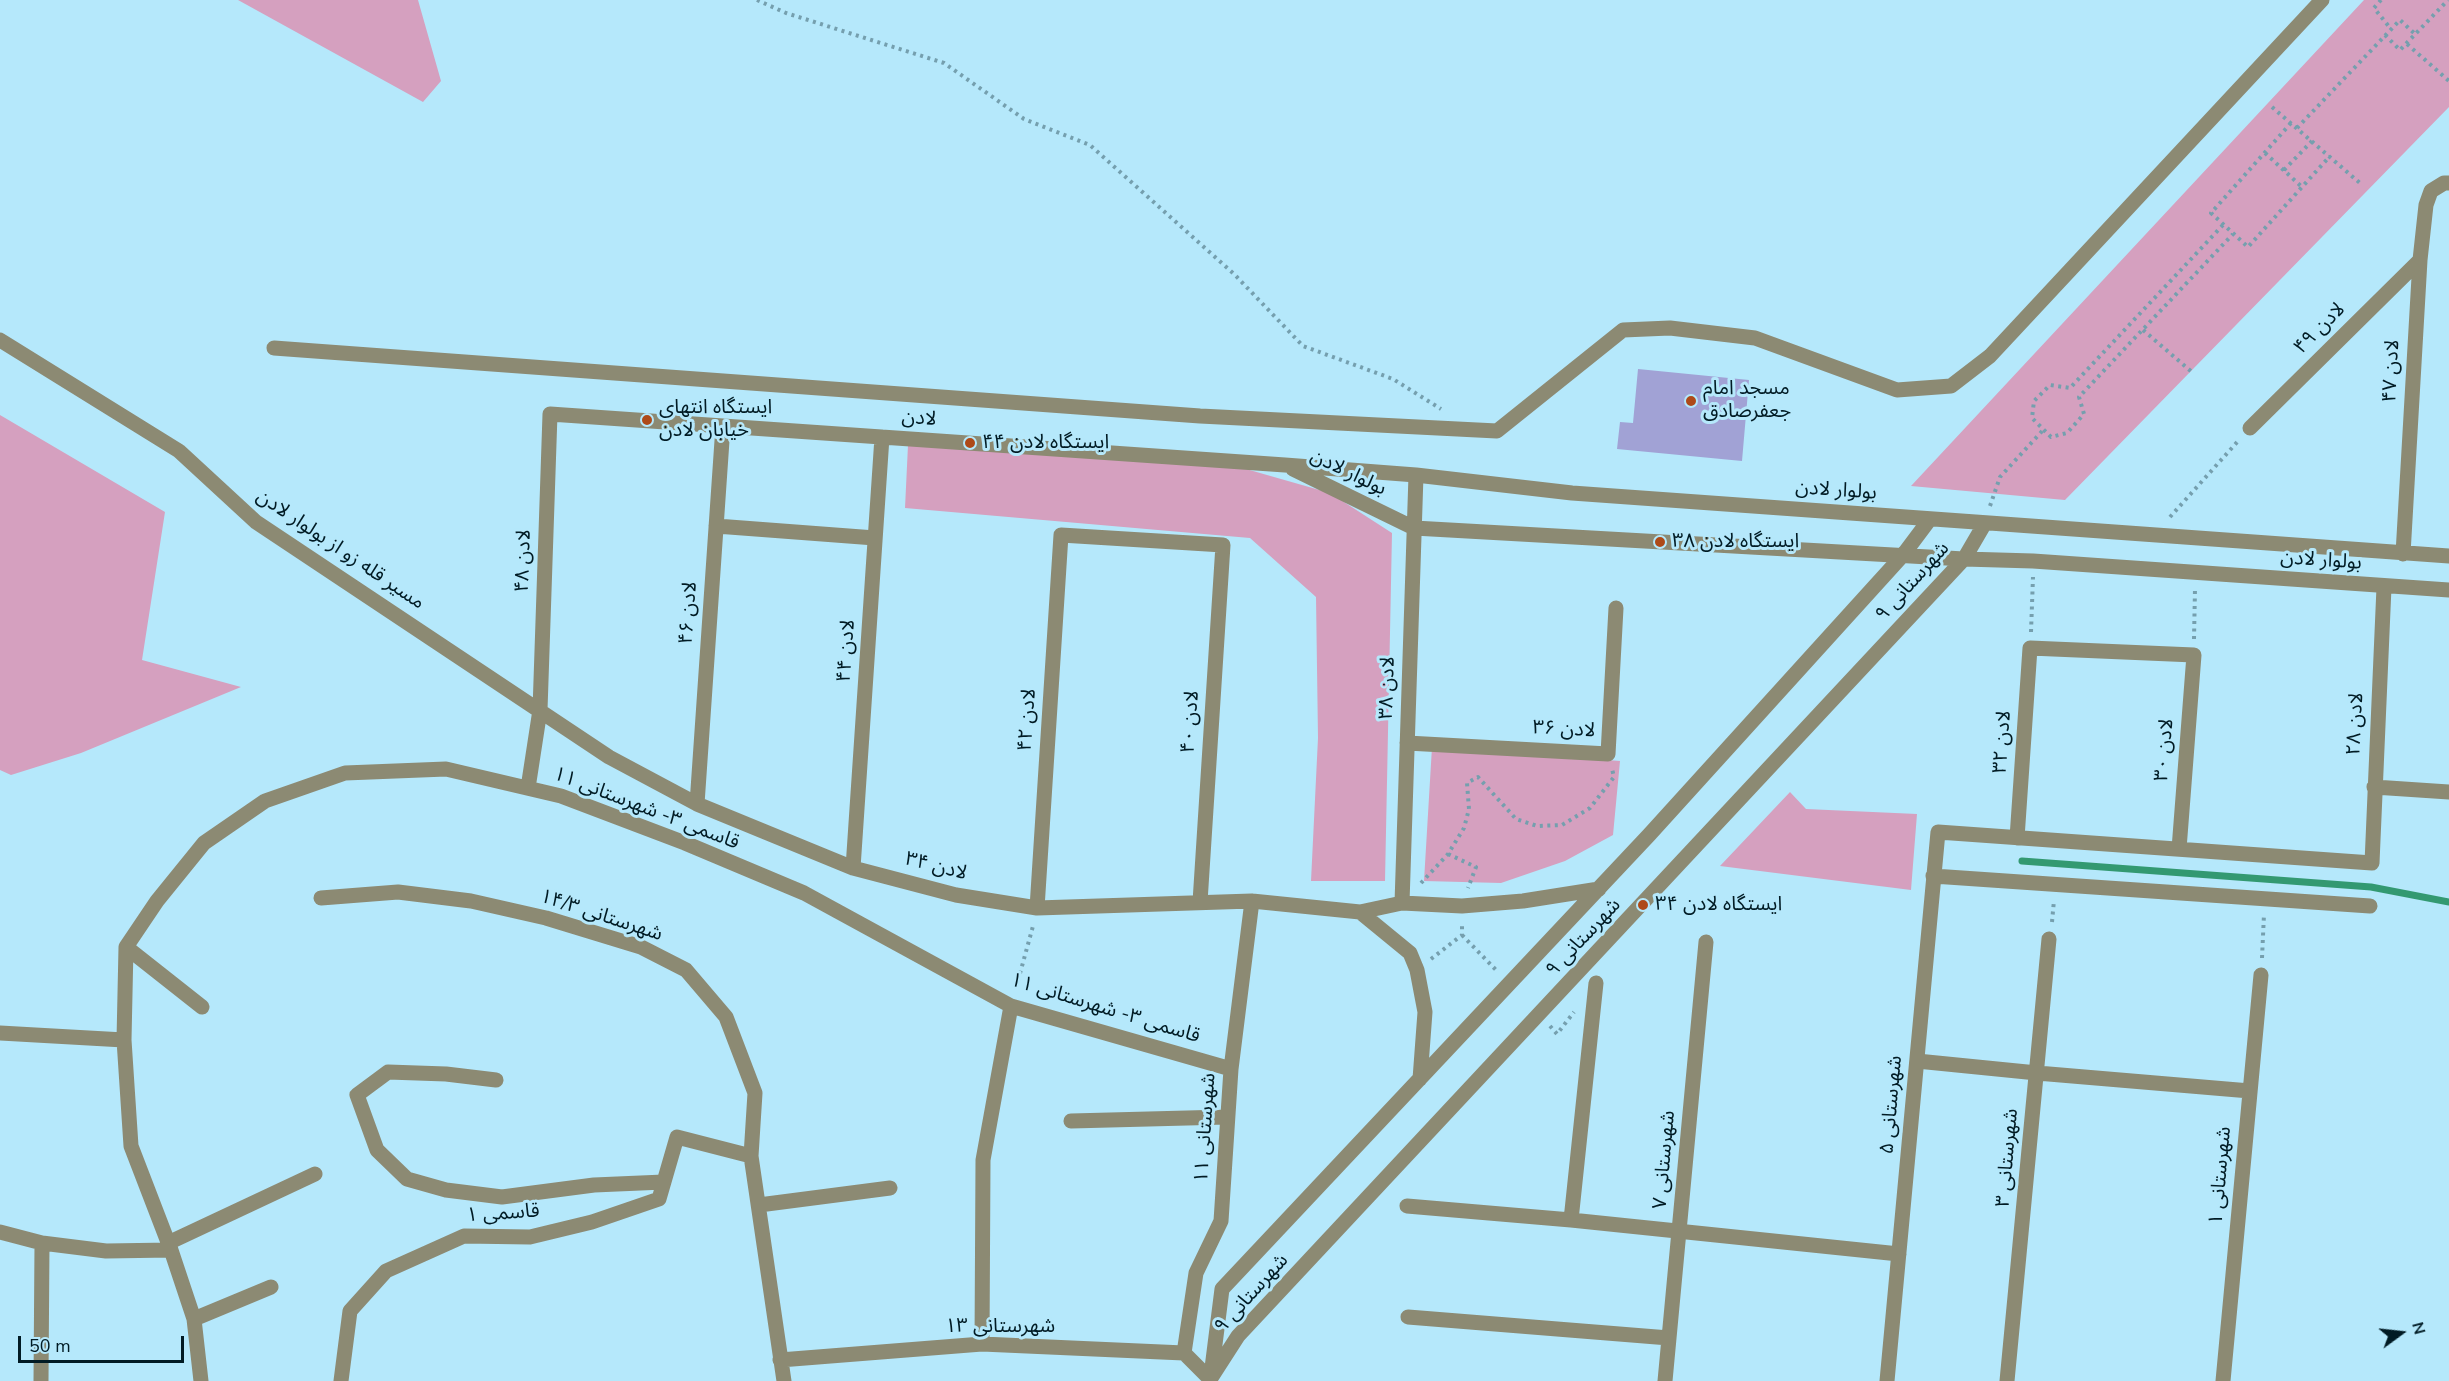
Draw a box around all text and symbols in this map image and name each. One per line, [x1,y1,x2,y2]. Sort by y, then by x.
street label: لادن ۴۹ [2289,298,2351,360]
street label: لادن ۴۷ [2378,339,2406,403]
place label: مسجد امام جعفرصادق [1703,377,1791,424]
marker: مسجد امام جعفرصادق [1684,394,1698,408]
place label: ایستگاه انتهای خیابان لادن [659,396,772,443]
street label: لادن [901,406,937,432]
marker: ایستگاه انتهای خیابان لادن [640,413,654,427]
place label: ایستگاه لادن ۴۴ [982,431,1109,455]
marker: ایستگاه لادن ۴۴ [963,436,977,450]
street label: بولوار لادن [1306,444,1390,502]
street label: بولوار لادن [1794,476,1878,506]
street label: مسیر قله زو از بولوار لادن [251,485,429,615]
street label: لادن ۴۸ [511,529,537,593]
place label: ایستگاه لادن ۳۸ [1672,530,1799,554]
marker: ایستگاه لادن ۳۸ [1653,535,1667,549]
street label: شهرستانی ۹ [1871,537,1955,627]
street label: بولوار لادن [2279,546,2363,576]
street label: لادن ۴۶ [675,581,703,645]
street label: لادن ۴۴ [833,619,861,683]
street label: لادن ۳۸ [1375,656,1401,720]
street label: لادن ۴۲ [1014,688,1042,752]
street label: لادن ۴۰ [1177,690,1205,754]
street label: لادن ۲۸ [2342,692,2370,756]
street label: لادن ۳۲ [1989,710,2017,774]
street label: لادن ۳۶ [1532,716,1596,744]
street label: لادن ۳۰ [2150,718,2180,782]
street label: قاسمی ۳- شهرستانی ۱۱ [550,762,742,856]
street label: لادن ۳۴ [903,848,969,886]
street label: شهرستانی ۱۴/۳ [537,885,665,947]
place label: ایستگاه لادن ۳۴ [1655,893,1782,917]
street label: شهرستانی ۹ [1542,894,1626,982]
marker: ایستگاه لادن ۳۴ [1636,898,1650,912]
street label: قاسمی ۳- شهرستانی ۱۱ [1007,969,1203,1049]
street label: شهرستانی ۵ [1876,1055,1908,1155]
street label: شهرستانی ۱۱ [1190,1072,1222,1184]
street label: شهرستانی ۳ [1992,1108,2024,1208]
street label: شهرستانی ۷ [1649,1110,1681,1210]
street label: شهرستانی ۱ [2205,1126,2237,1226]
street label: قاسمی ۱ [466,1199,540,1229]
street label: شهرستانی ۹ [1210,1249,1294,1339]
north arrow [2371,1303,2431,1363]
street label: شهرستانی ۱۳ [945,1315,1055,1339]
text: N [2406,1320,2431,1337]
scale bar [21,1324,188,1362]
text: 50 m [29,1334,71,1358]

